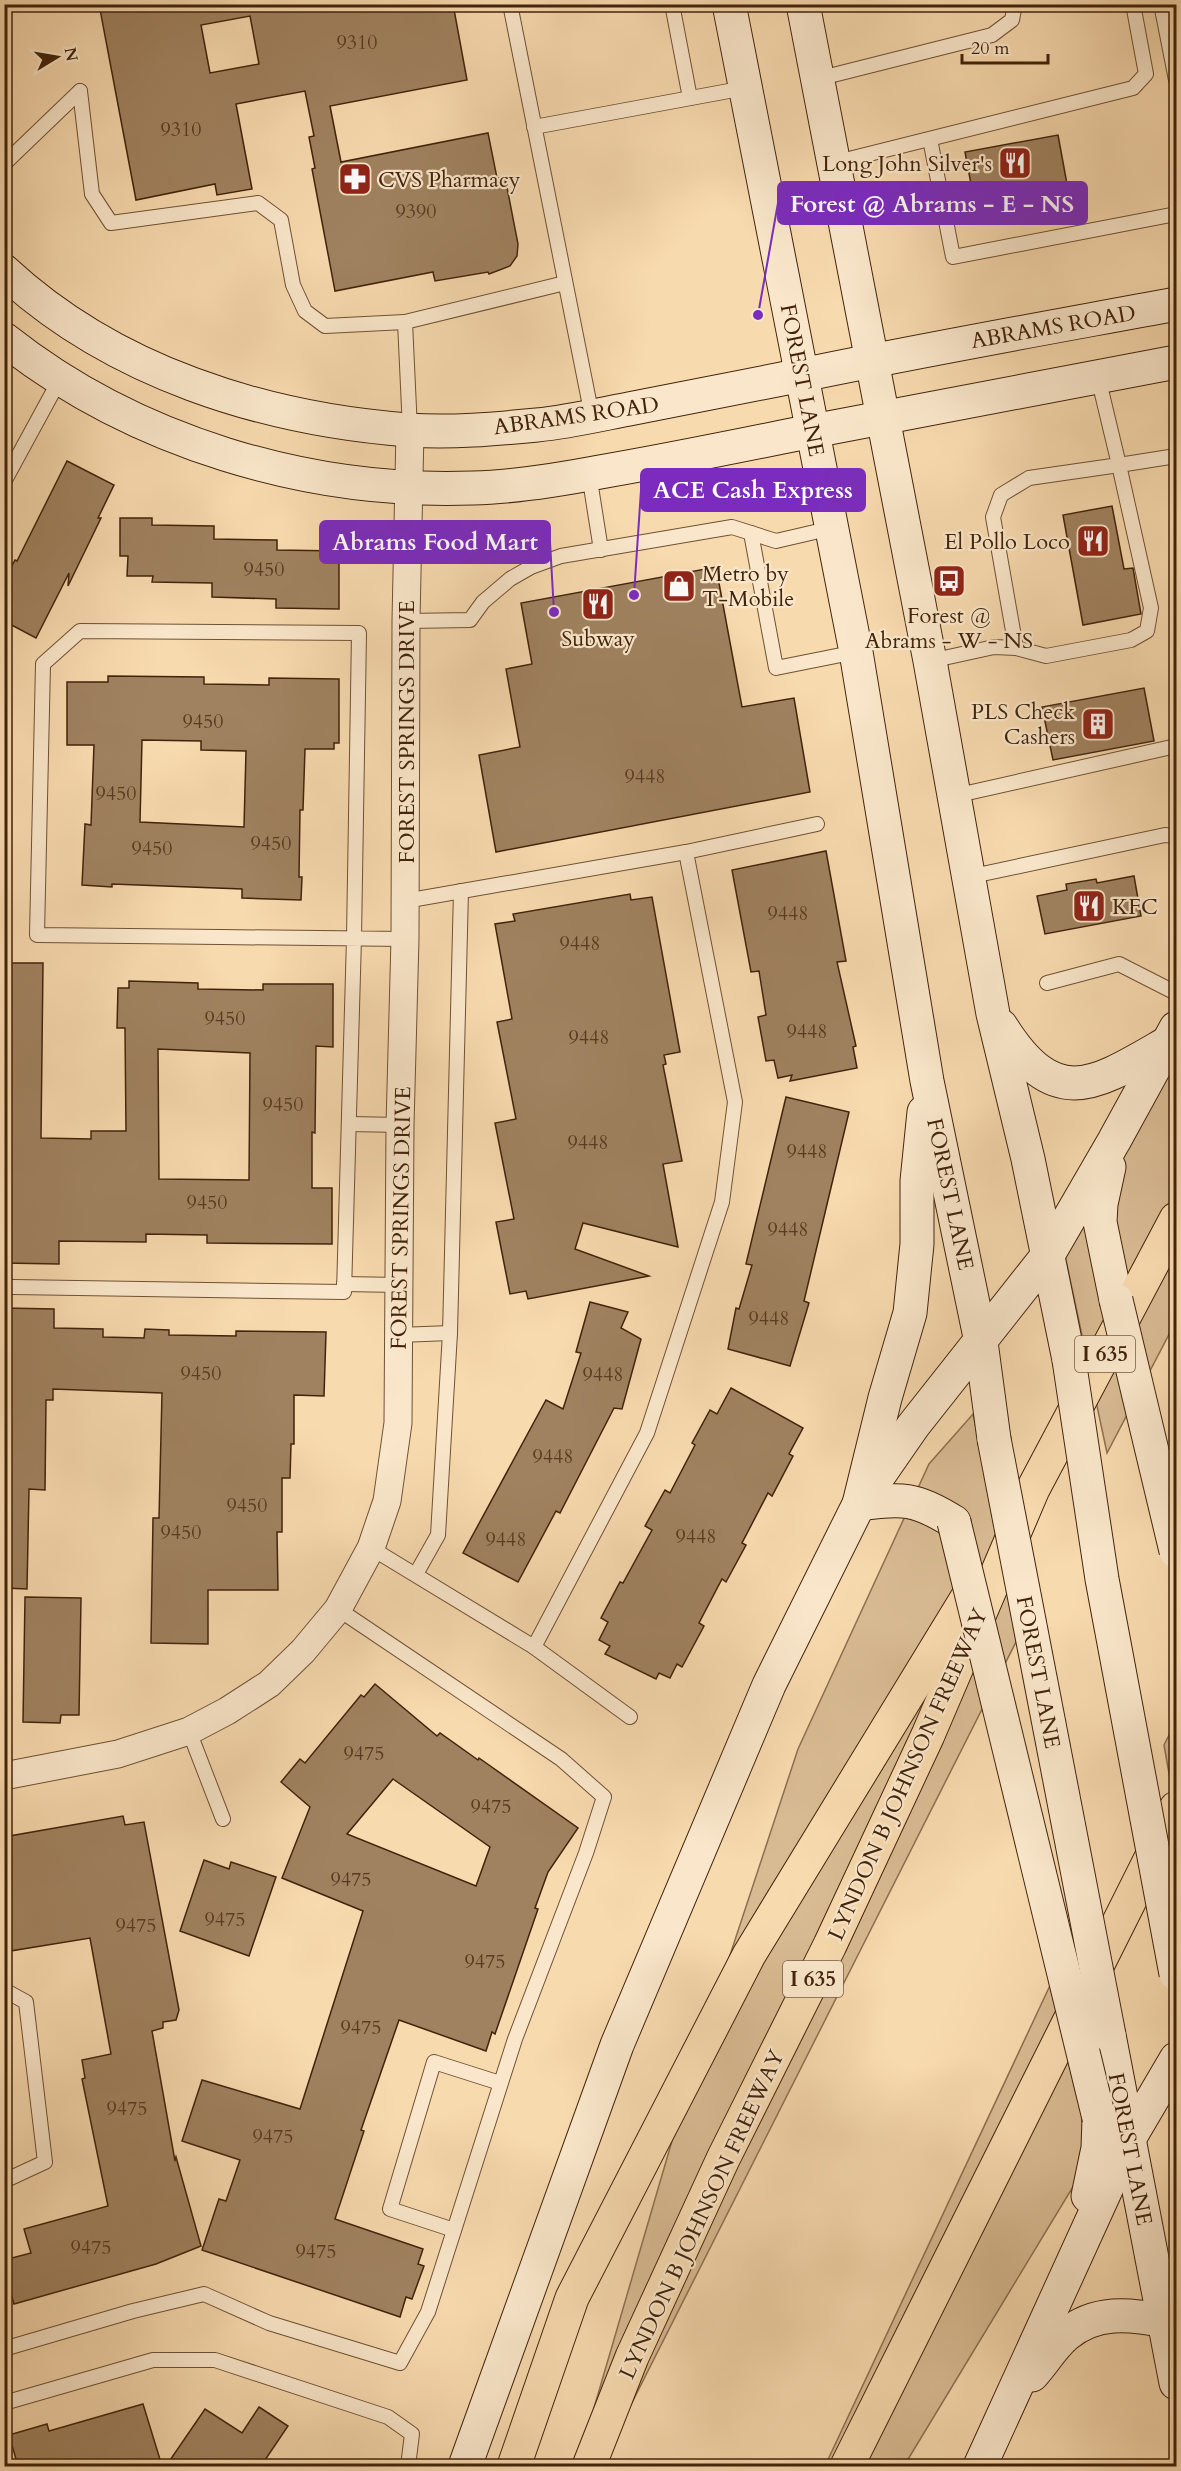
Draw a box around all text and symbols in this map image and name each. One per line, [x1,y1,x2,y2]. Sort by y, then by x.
north arrow [27,27,87,87]
scale bar [962,27,1048,65]
house number: 9310 [337,29,377,56]
text: 20 m [971,36,1010,61]
text: N [59,45,83,63]
house number: 9310 [161,116,201,143]
restaurant icon: Long John Silver's [997,145,1033,181]
place label: Long John Silver's [822,149,992,179]
pharmacy icon: CVS Pharmacy [337,161,373,197]
place label: CVS Pharmacy [378,165,521,195]
callout: Forest @ Abrams - E - NS [778,182,1087,224]
text: Forest @ Abrams - E - NS [790,188,1074,221]
house number: 9390 [396,198,436,225]
street label: ABRAMS ROAD [968,298,1138,356]
street label: FOREST LANE [773,301,832,459]
street label: ABRAMS ROAD [491,390,661,442]
callout: ACE Cash Express [641,469,865,511]
text: ACE Cash Express [653,474,853,507]
callout: Abrams Food Mart [320,521,550,563]
restaurant icon: El Pollo Loco [1075,523,1111,559]
text: Abrams Food Mart [332,526,538,559]
place label: El Pollo Loco [944,527,1070,557]
house number: 9450 [244,556,284,583]
place label: Metro by T-Mobile [702,559,794,614]
bus stop icon: Forest @ Abrams - W - NS [931,563,967,599]
shop icon: Metro by T-Mobile [661,568,697,604]
restaurant icon: Subway [580,586,616,622]
street label: FOREST SPRINGS DRIVE [392,600,422,864]
place label: Forest @ Abrams - W - NS [865,601,1033,656]
place label: Subway [561,624,635,654]
place label: PLS Check Cashers [971,697,1075,752]
building icon: PLS Check Cashers [1080,706,1116,742]
house number: 9450 [183,708,223,735]
house number: 9448 [625,763,665,790]
house number: 9450 [96,780,136,807]
house number: 9450 [251,830,291,857]
house number: 9450 [132,835,172,862]
restaurant icon: KFC [1071,888,1107,924]
place label: KFC [1112,892,1158,922]
house number: 9448 [768,900,808,927]
house number: 9448 [560,930,600,957]
house number: 9450 [205,1005,245,1032]
house number: 9448 [787,1018,827,1045]
house number: 9448 [569,1024,609,1051]
street label: FOREST SPRINGS DRIVE [384,1086,418,1350]
house number: 9450 [263,1091,303,1118]
street label: FOREST LANE [919,1115,981,1273]
house number: 9448 [568,1129,608,1156]
house number: 9448 [787,1138,827,1165]
house number: 9450 [187,1189,227,1216]
house number: 9448 [768,1216,808,1243]
house number: 9448 [749,1305,789,1332]
road number: I 635 [1075,1336,1135,1372]
house number: 9450 [181,1360,221,1387]
house number: 9448 [583,1361,623,1388]
house number: 9448 [533,1443,573,1470]
house number: 9450 [227,1492,267,1519]
house number: 9450 [161,1519,201,1546]
house number: 9448 [676,1523,716,1550]
house number: 9448 [486,1526,526,1553]
street label: FOREST LANE [1009,1593,1068,1751]
street label: LYNDON B JOHNSON FREEWAY [821,1603,995,1945]
house number: 9475 [344,1740,384,1767]
house number: 9475 [471,1793,511,1820]
house number: 9475 [331,1866,371,1893]
house number: 9475 [205,1906,245,1933]
house number: 9475 [116,1912,156,1939]
house number: 9475 [465,1948,505,1975]
road number: I 635 [783,1961,843,1997]
house number: 9475 [341,2014,381,2041]
street label: LYNDON B JOHNSON FREEWAY [612,2044,792,2384]
street label: FOREST LANE [1101,2070,1160,2228]
house number: 9475 [107,2095,147,2122]
house number: 9475 [253,2123,293,2150]
house number: 9475 [71,2234,111,2261]
house number: 9475 [296,2238,336,2265]

